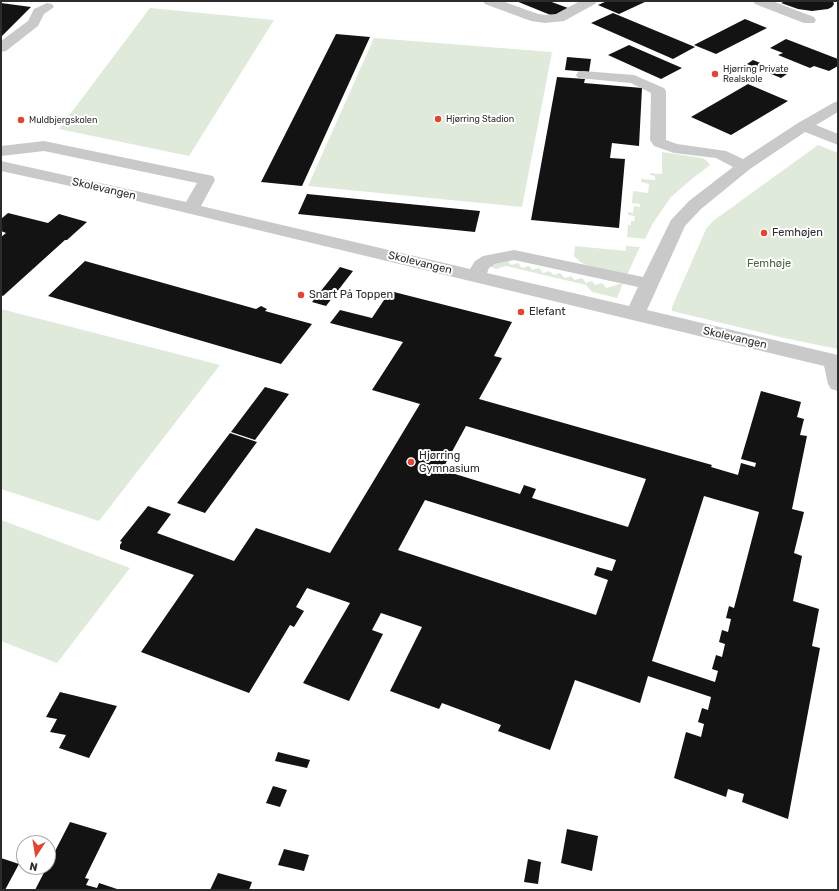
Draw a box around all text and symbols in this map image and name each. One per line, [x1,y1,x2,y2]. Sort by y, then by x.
place label: Hjørring Private Realskole [723,64,789,85]
marker: Hjørring Private Realskole [710,69,720,79]
marker: Hjørring Stadion [433,114,443,124]
place label: Hjørring Stadion [446,114,514,124]
marker: Muldbjergskolen [16,115,26,125]
place label: Muldbjergskolen [29,115,97,125]
street label: Skolevangen [71,175,137,203]
place label: Femhøjen [772,226,823,240]
marker: Femhøjen [759,228,769,238]
street label: Skolevangen [387,249,453,277]
park label: Femhøje [747,257,791,271]
place label: Snart På Toppen [309,288,393,302]
marker: Snart På Toppen [296,290,306,300]
place label: Elefant [529,305,566,319]
marker: Elefant [516,307,526,317]
street label: Skolevangen [702,324,768,352]
place label: Hjørring Gymnasium [419,449,480,475]
marker: Hjørring Gymnasium [406,457,416,467]
north arrow [16,835,56,875]
text: N [28,859,39,873]

